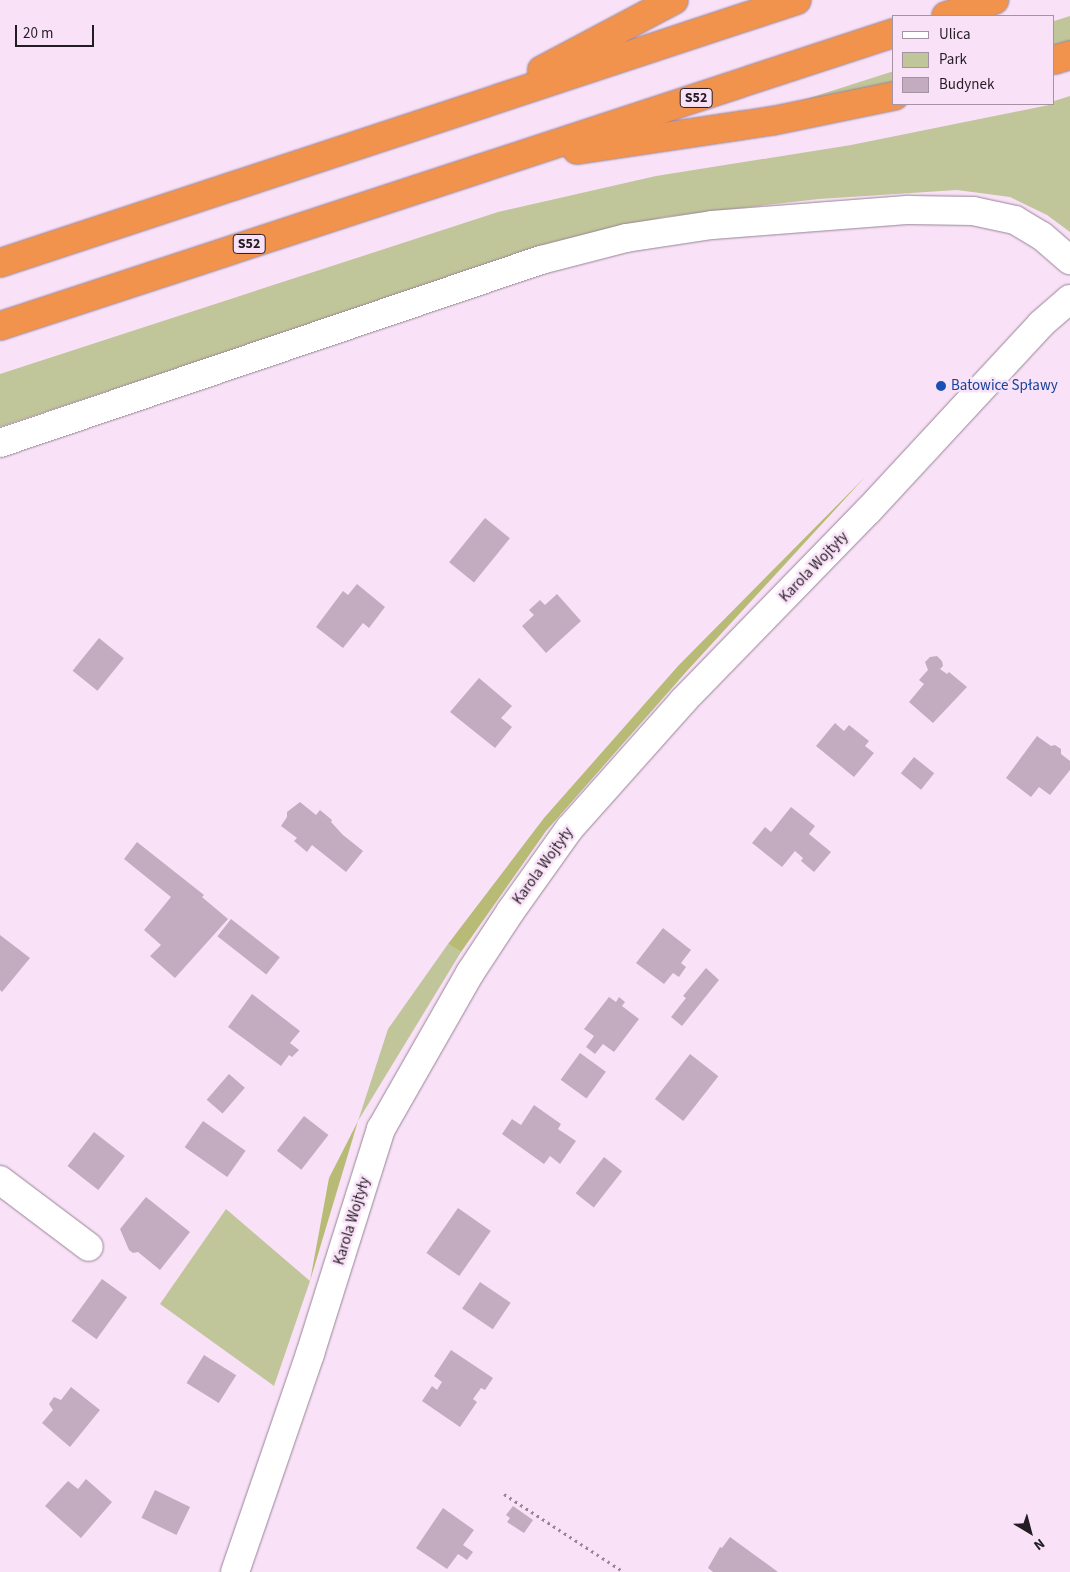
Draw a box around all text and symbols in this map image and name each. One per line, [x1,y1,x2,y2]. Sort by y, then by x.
scale bar [18,15,96,47]
legend [892,15,1055,105]
text: 20 m [23,23,53,44]
text: Ulica [939,24,970,45]
text: Park [939,49,967,70]
text: Budynek [939,74,994,95]
road number: S52 [678,86,714,110]
road number: S52 [232,232,266,255]
place label: Batowice Spławy [951,377,1058,395]
marker: Batowice Spławy [935,380,947,392]
street label: Karola Wojtyły [776,528,852,606]
street label: Karola Wojtyły [509,824,577,908]
street label: Karola Wojtyły [330,1175,374,1267]
north arrow [1005,1507,1055,1557]
text: N [1029,1533,1049,1555]

